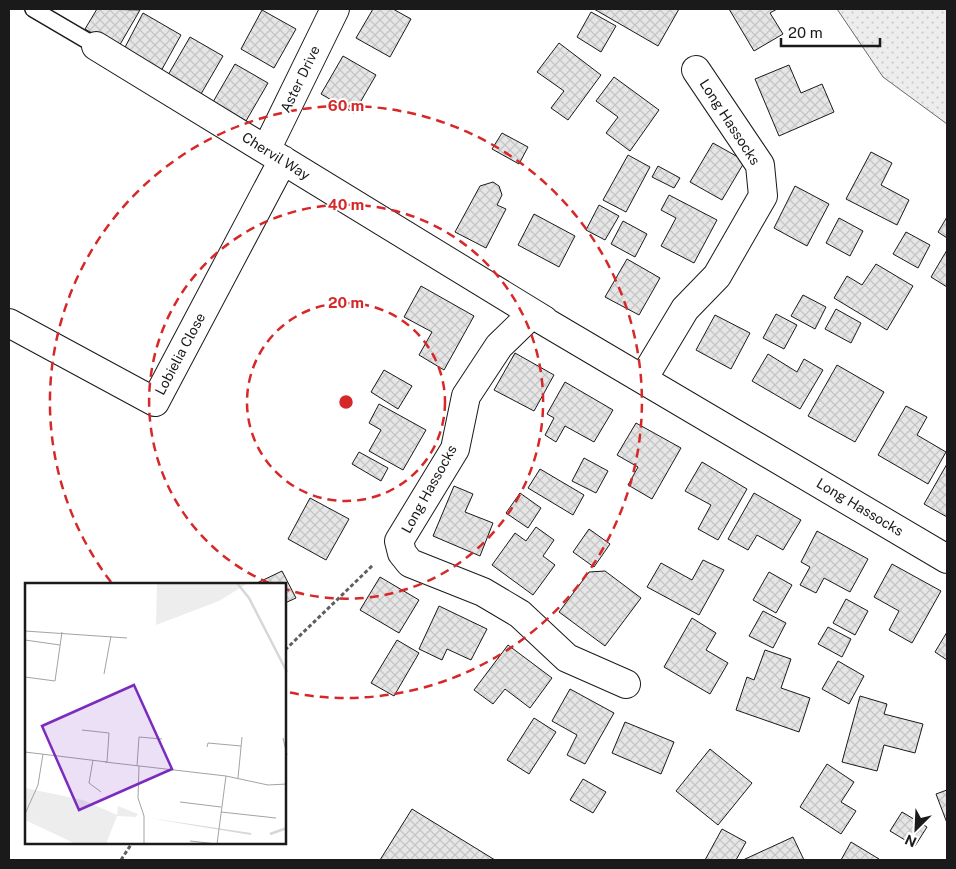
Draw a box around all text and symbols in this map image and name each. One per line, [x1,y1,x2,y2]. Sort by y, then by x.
scale bar [781,15,880,47]
text: 20 m [788,24,823,41]
street label: Aster Drive [277,43,323,115]
street label: Long Hassocks [696,76,764,168]
text: 60 m [328,97,364,114]
street label: Chervil Way [239,129,313,183]
text: 40 m [328,196,364,213]
text: 20 m [328,294,364,311]
street label: Lobielia Close [152,310,208,398]
centre of rings [337,393,355,411]
street label: Long Hassocks [398,442,460,536]
street label: Long Hassocks [814,475,906,539]
inset map [25,583,286,844]
north arrow [891,804,941,854]
text: N [902,831,919,850]

